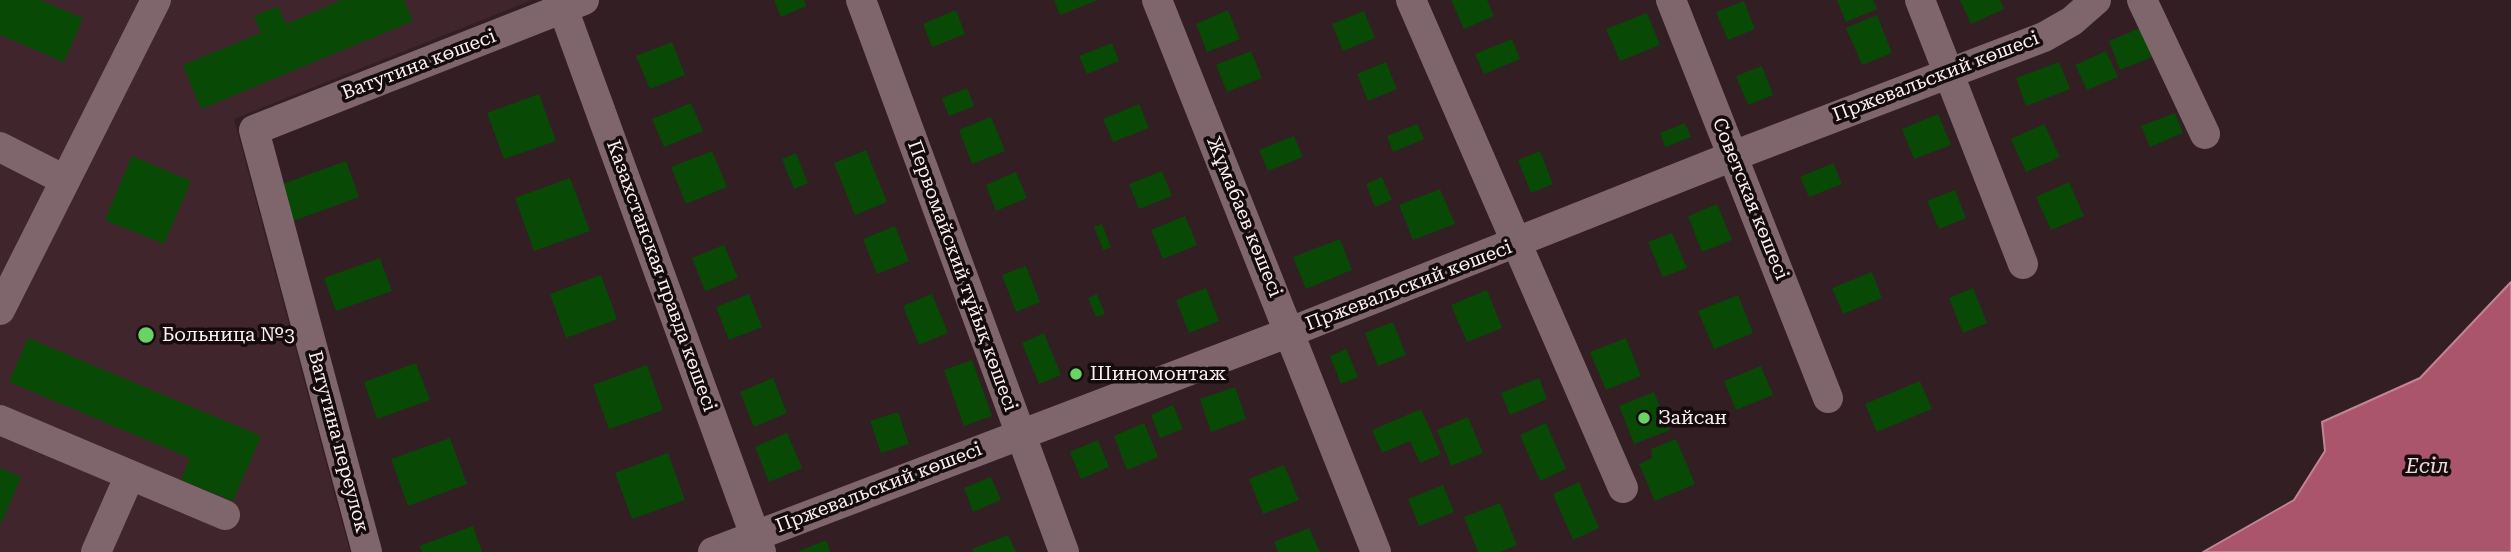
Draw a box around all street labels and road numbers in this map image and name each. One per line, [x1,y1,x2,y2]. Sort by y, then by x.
street label: Ватутина көшесі [339,25,499,105]
street label: Пржевальский көшесі [1830,27,2042,127]
street label: Советская көшесі [1707,115,1793,283]
street label: Жұмабаев көшесі [1201,133,1287,301]
street label: Казахстанская правда көшесі [601,137,721,415]
street label: Первомайский тұйық көшесі [902,137,1022,415]
street label: Пржевальский көшесі [1303,236,1515,336]
street label: Ватутина переулок [303,349,373,535]
street label: Пржевальский көшесі [773,438,985,538]

